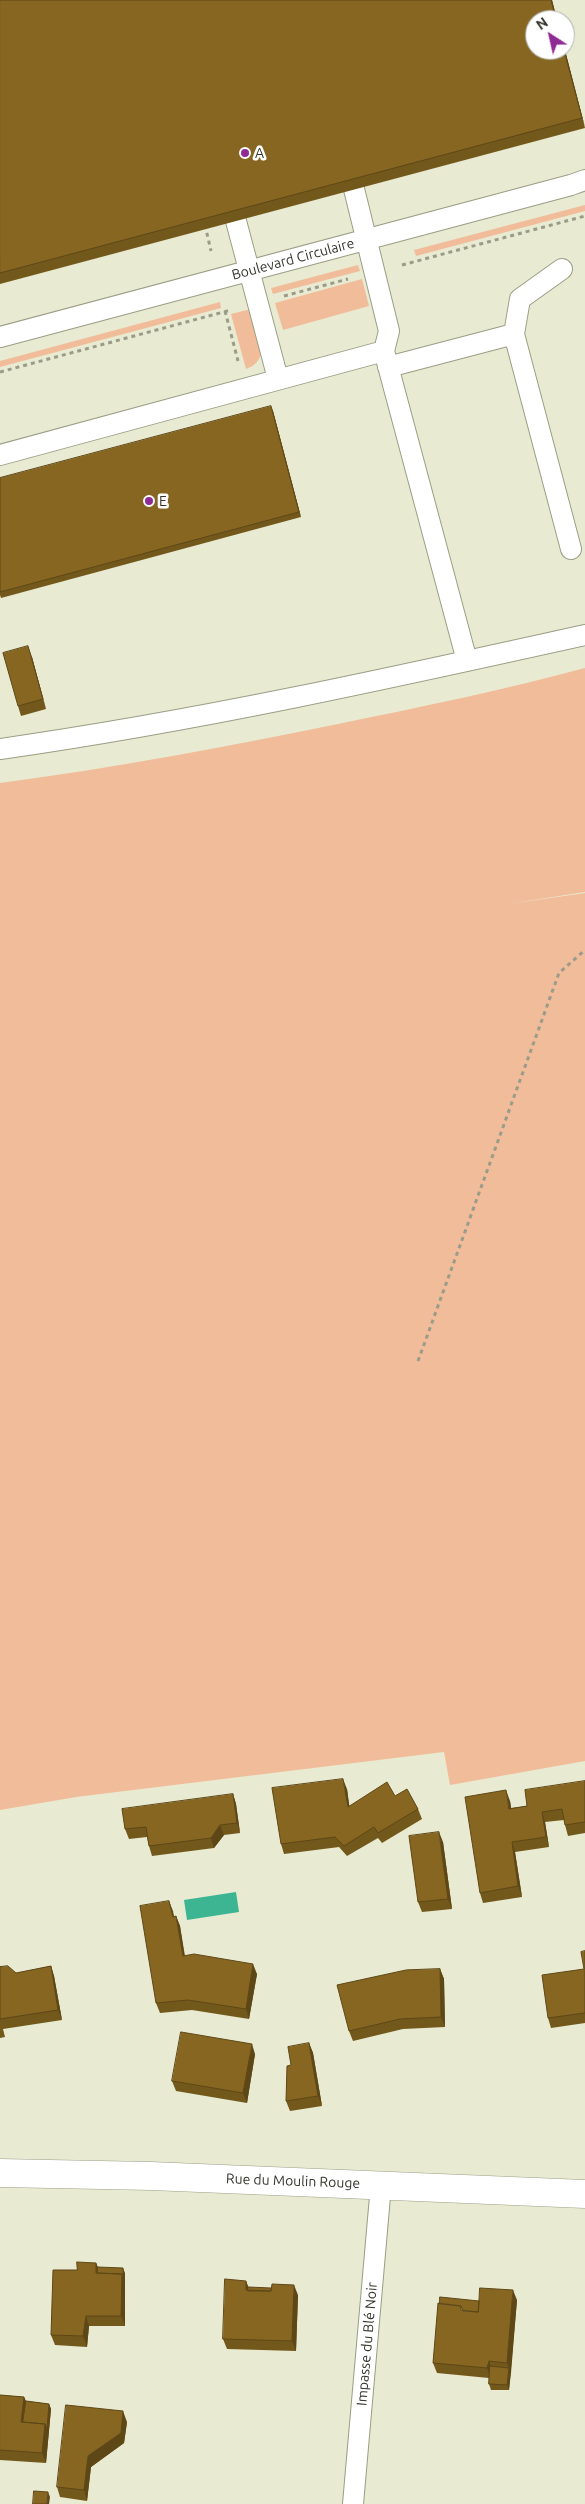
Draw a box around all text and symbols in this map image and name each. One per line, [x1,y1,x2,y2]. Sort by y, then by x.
north arrow [525,10,575,60]
text: N [533,14,551,33]
place label: A [255,145,264,161]
marker: A [239,147,251,159]
street label: Boulevard Circulaire [230,235,356,283]
place label: E [159,493,167,509]
marker: E [143,495,155,507]
street label: Rue du Moulin Rouge [226,2170,360,2192]
street label: Impasse du Blé Noir [353,2282,381,2406]

